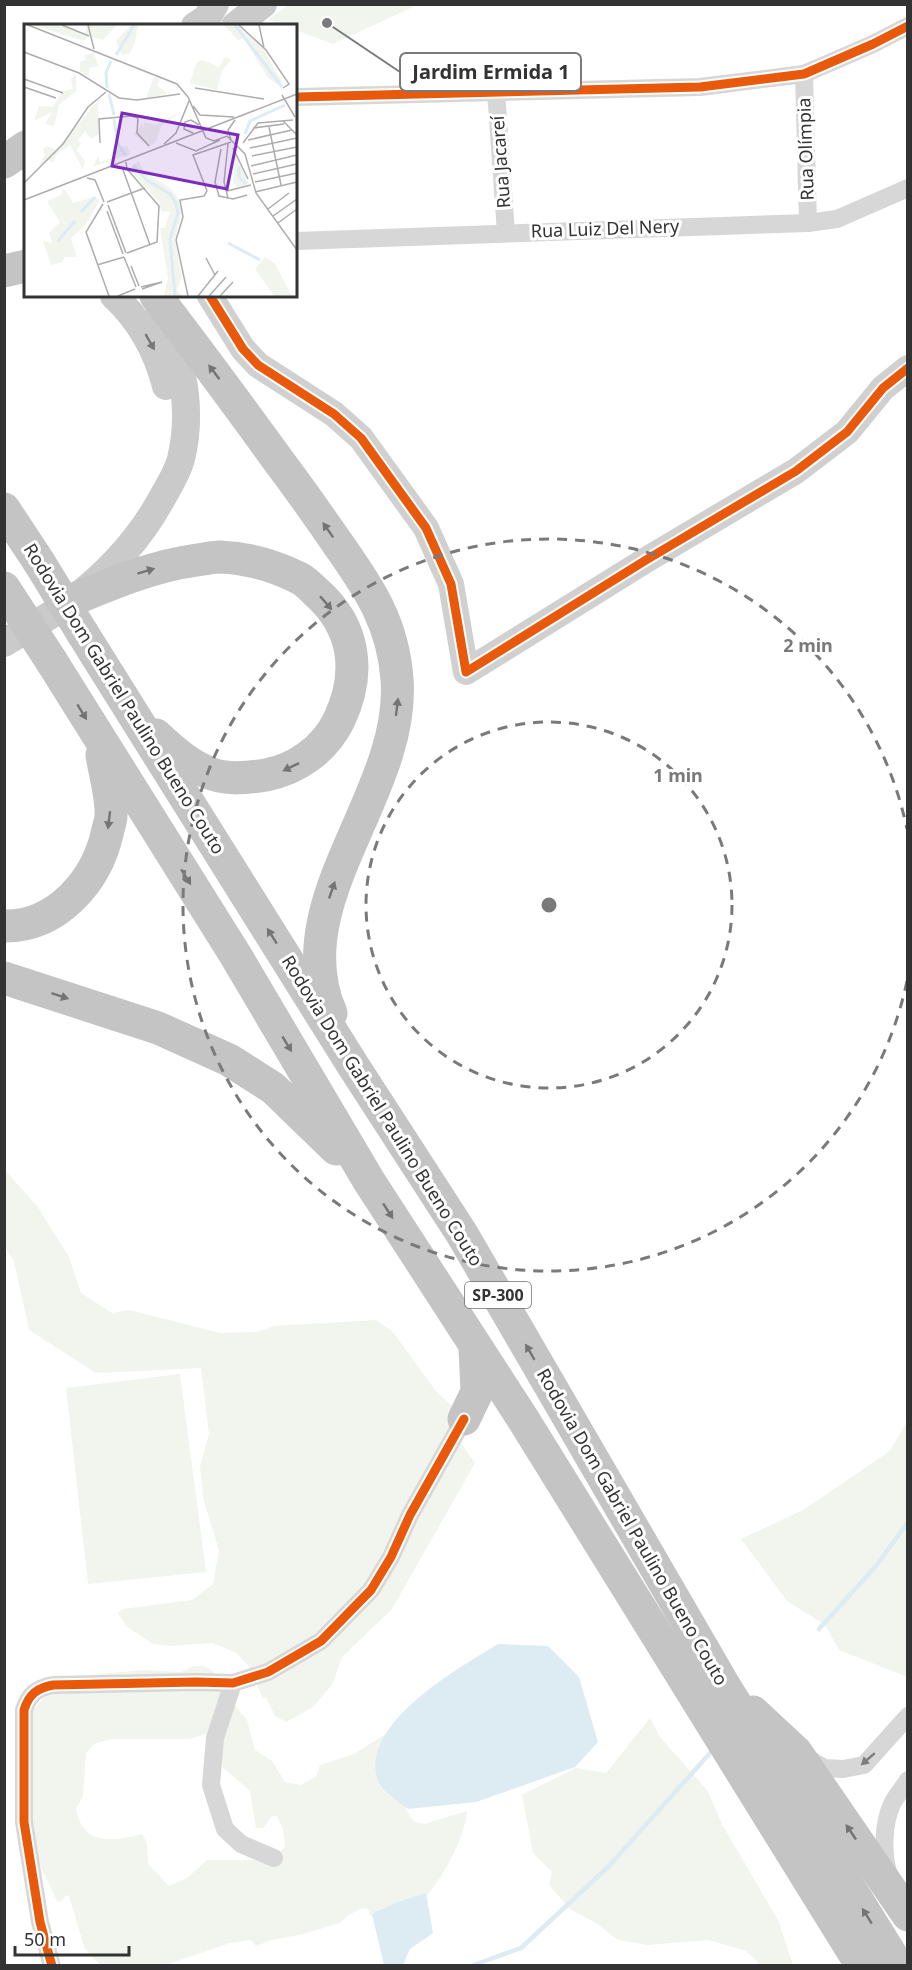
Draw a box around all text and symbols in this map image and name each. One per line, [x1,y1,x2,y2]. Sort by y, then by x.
inset map [24,24,297,297]
callout: Jardim Ermida 1 [400,53,581,91]
text: Jardim Ermida 1 [410,58,570,85]
street label: Rua Olímpia [791,97,819,201]
street label: Rua Jacareí [485,115,515,209]
street label: Rua Luiz Del Nery [530,213,680,243]
one-way arrow [145,334,155,351]
one-way arrow [208,365,220,381]
one-way arrow [322,523,334,539]
street label: Rodovia Dom Gabriel Paulino Bueno Couto [19,539,231,858]
one-way arrow [137,566,155,575]
one-way arrow [320,595,333,611]
text: 2 min [783,633,833,657]
one-way arrow [392,698,401,717]
one-way arrow [77,704,88,720]
one-way arrow [283,762,300,771]
text: 1 min [653,763,703,787]
one-way arrow [104,811,114,830]
one-way arrow [180,869,191,885]
one-way arrow [328,881,338,899]
centre of rings [539,895,559,915]
one-way arrow [267,928,278,944]
street label: Rodovia Dom Gabriel Paulino Bueno Couto [277,951,489,1270]
one-way arrow [51,992,69,1001]
one-way arrow [282,1036,293,1052]
one-way arrow [382,1203,393,1219]
road number: SP-300 [465,1282,531,1308]
one-way arrow [525,1343,535,1360]
street label: Rodovia Dom Gabriel Paulino Bueno Couto [532,1364,734,1689]
one-way arrow [861,1752,876,1765]
one-way arrow [846,1824,857,1840]
one-way arrow [861,1908,872,1924]
scale bar [15,1919,129,1957]
text: 50 m [24,1927,66,1951]

